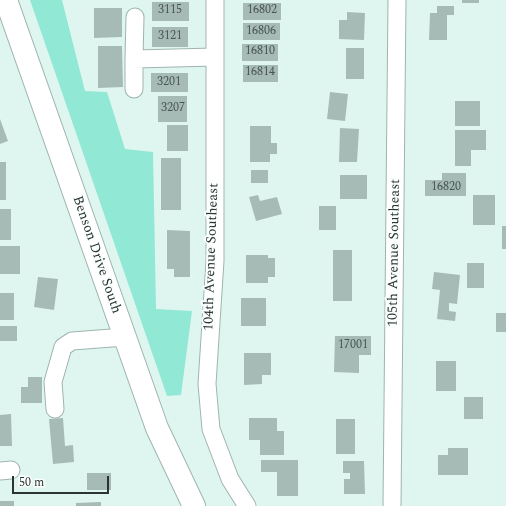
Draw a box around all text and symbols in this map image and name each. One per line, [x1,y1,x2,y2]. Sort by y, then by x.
house number: 3115 [158,4,182,18]
house number: 16802 [247,4,277,18]
house number: 16806 [246,25,276,39]
house number: 3121 [158,30,182,44]
house number: 16810 [245,45,275,59]
house number: 16814 [245,66,275,80]
house number: 3201 [157,76,181,90]
house number: 3207 [161,102,185,116]
street label: 105th Avenue Southeast [385,179,405,327]
house number: 16820 [431,181,461,195]
street label: 104th Avenue Southeast [201,183,223,331]
street label: Benson Drive South [68,194,124,316]
house number: 17001 [338,339,368,353]
scale bar [14,468,111,494]
text: 50 m [19,473,44,492]

